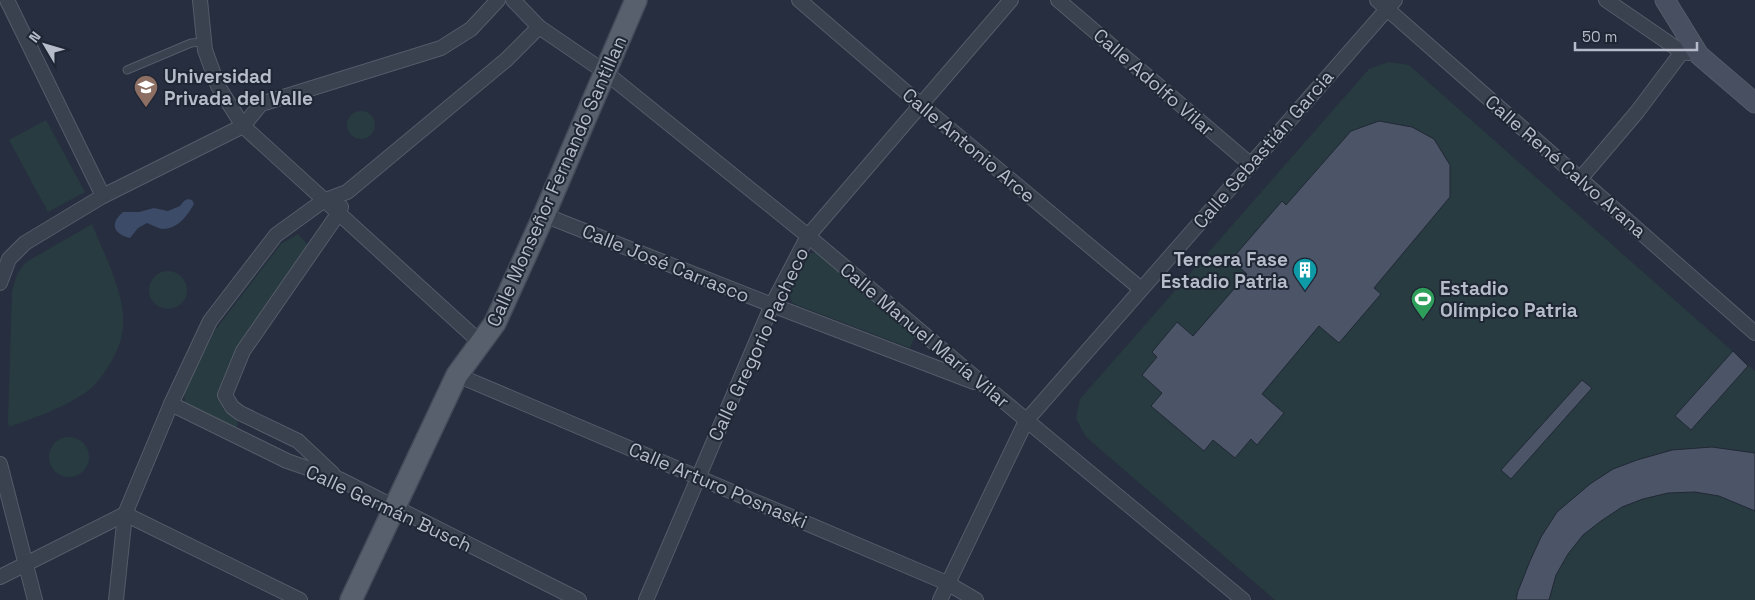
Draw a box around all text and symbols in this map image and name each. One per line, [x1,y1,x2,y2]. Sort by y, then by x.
north arrow [20,20,70,70]
scale bar [1575,20,1698,52]
street label: Calle Adolfo Vilar [1088,23,1219,142]
text: 50 m [1582,27,1617,46]
text: N [25,28,45,46]
street label: Calle Monseñor Fernando Santillan [481,32,632,331]
place label: Universidad Privada del Valle [164,64,313,111]
street label: Calle Sebastián Garcia [1188,65,1339,234]
school or university icon: Universidad Privada del Valle [133,74,159,108]
street label: Calle Antonio Arce [897,82,1040,208]
street label: Calle René Calvo Arana [1480,89,1652,243]
street label: Calle José Carrasco [578,218,753,308]
street label: Calle Gregorio Pacheco [703,243,814,445]
place label: Tercera Fase Estadio Patria [1161,247,1288,294]
street label: Calle Manuel María Vilar [835,257,1015,414]
building icon: Tercera Fase Estadio Patria [1292,257,1318,291]
place label: Estadio Olímpico Patria [1440,276,1578,323]
sports icon: Estadio Olímpico Patria [1410,286,1436,320]
street label: Calle Arturo Posnaski [625,437,811,534]
street label: Calle Germán Busch [302,459,476,558]

